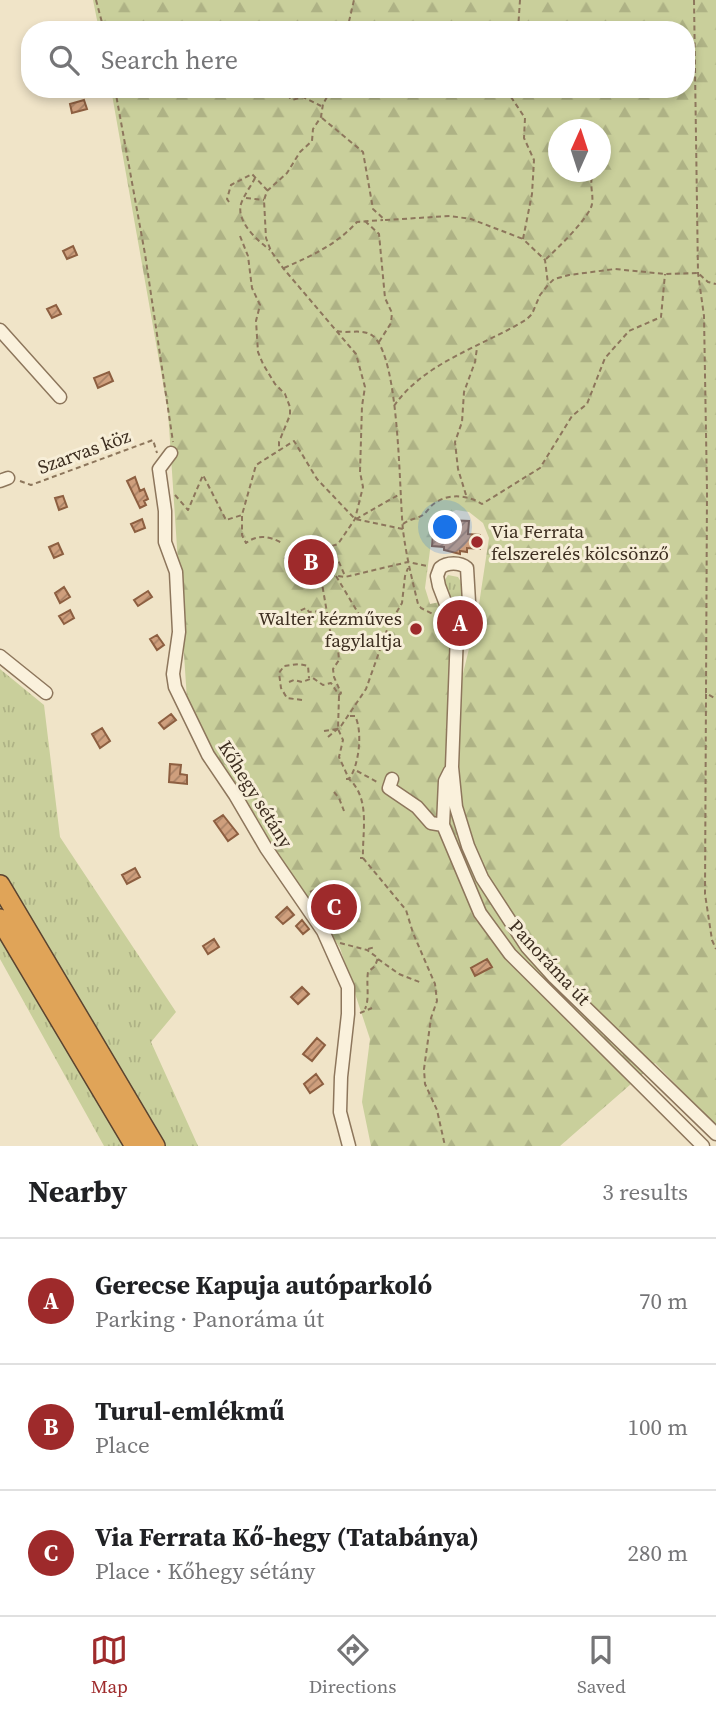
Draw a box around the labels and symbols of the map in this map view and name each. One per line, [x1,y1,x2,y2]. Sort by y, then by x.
north arrow [548,119,611,182]
street label: Szarvas köz [34,422,134,480]
your location [428,510,462,544]
place label: Via Ferrata felszerelés kölcsönző [491,518,669,566]
marker: Via Ferrata felszerelés kölcsönző [469,534,485,550]
pin: B [288,536,334,588]
pin: A [437,597,483,649]
place label: Walter kézműves fagylaltja [258,605,402,653]
marker: Walter kézműves fagylaltja [408,621,424,637]
street label: Kőhegy sétány [213,735,300,853]
pin: C [311,881,357,933]
street label: Panoráma út [503,913,597,1011]

